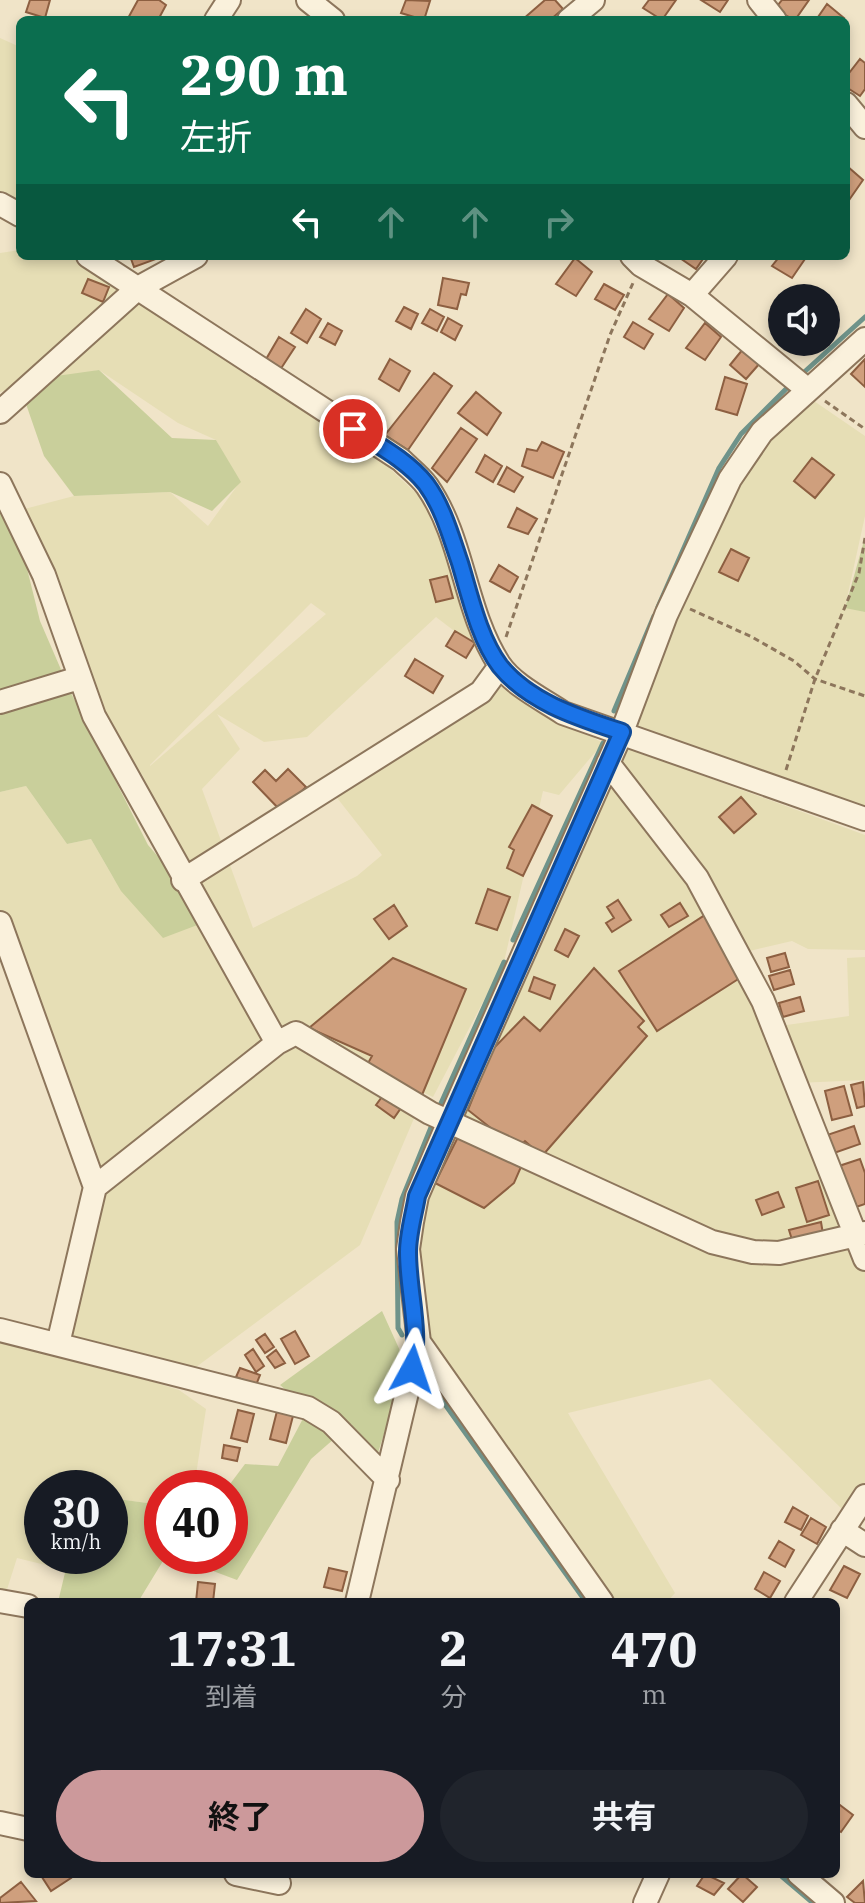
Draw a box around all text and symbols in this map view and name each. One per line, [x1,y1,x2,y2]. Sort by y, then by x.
text: 290 m [180,38,348,110]
icon: left [48,48,152,152]
text: 左折 [180,113,252,160]
icon: left [285,200,329,244]
icon: ahead [369,200,413,244]
icon: ahead [453,200,497,244]
icon: right [537,200,581,244]
map controls [768,284,840,356]
button: sound [768,284,840,356]
pin [319,395,387,463]
icon: arrive [331,407,375,451]
position arrow [370,1327,454,1411]
speed limit sign: 40 [144,1470,248,1574]
text: 30 [52,1486,100,1538]
text: km/h [51,1528,101,1555]
text: 17:31 [167,1617,297,1679]
text: 2 [439,1617,468,1679]
text: 470 [611,1618,697,1680]
text: m [642,1677,666,1711]
text: 到着 [206,1679,258,1713]
text: 分 [441,1679,467,1713]
button: 終了 [56,1770,424,1862]
button: 共有 [440,1770,808,1862]

